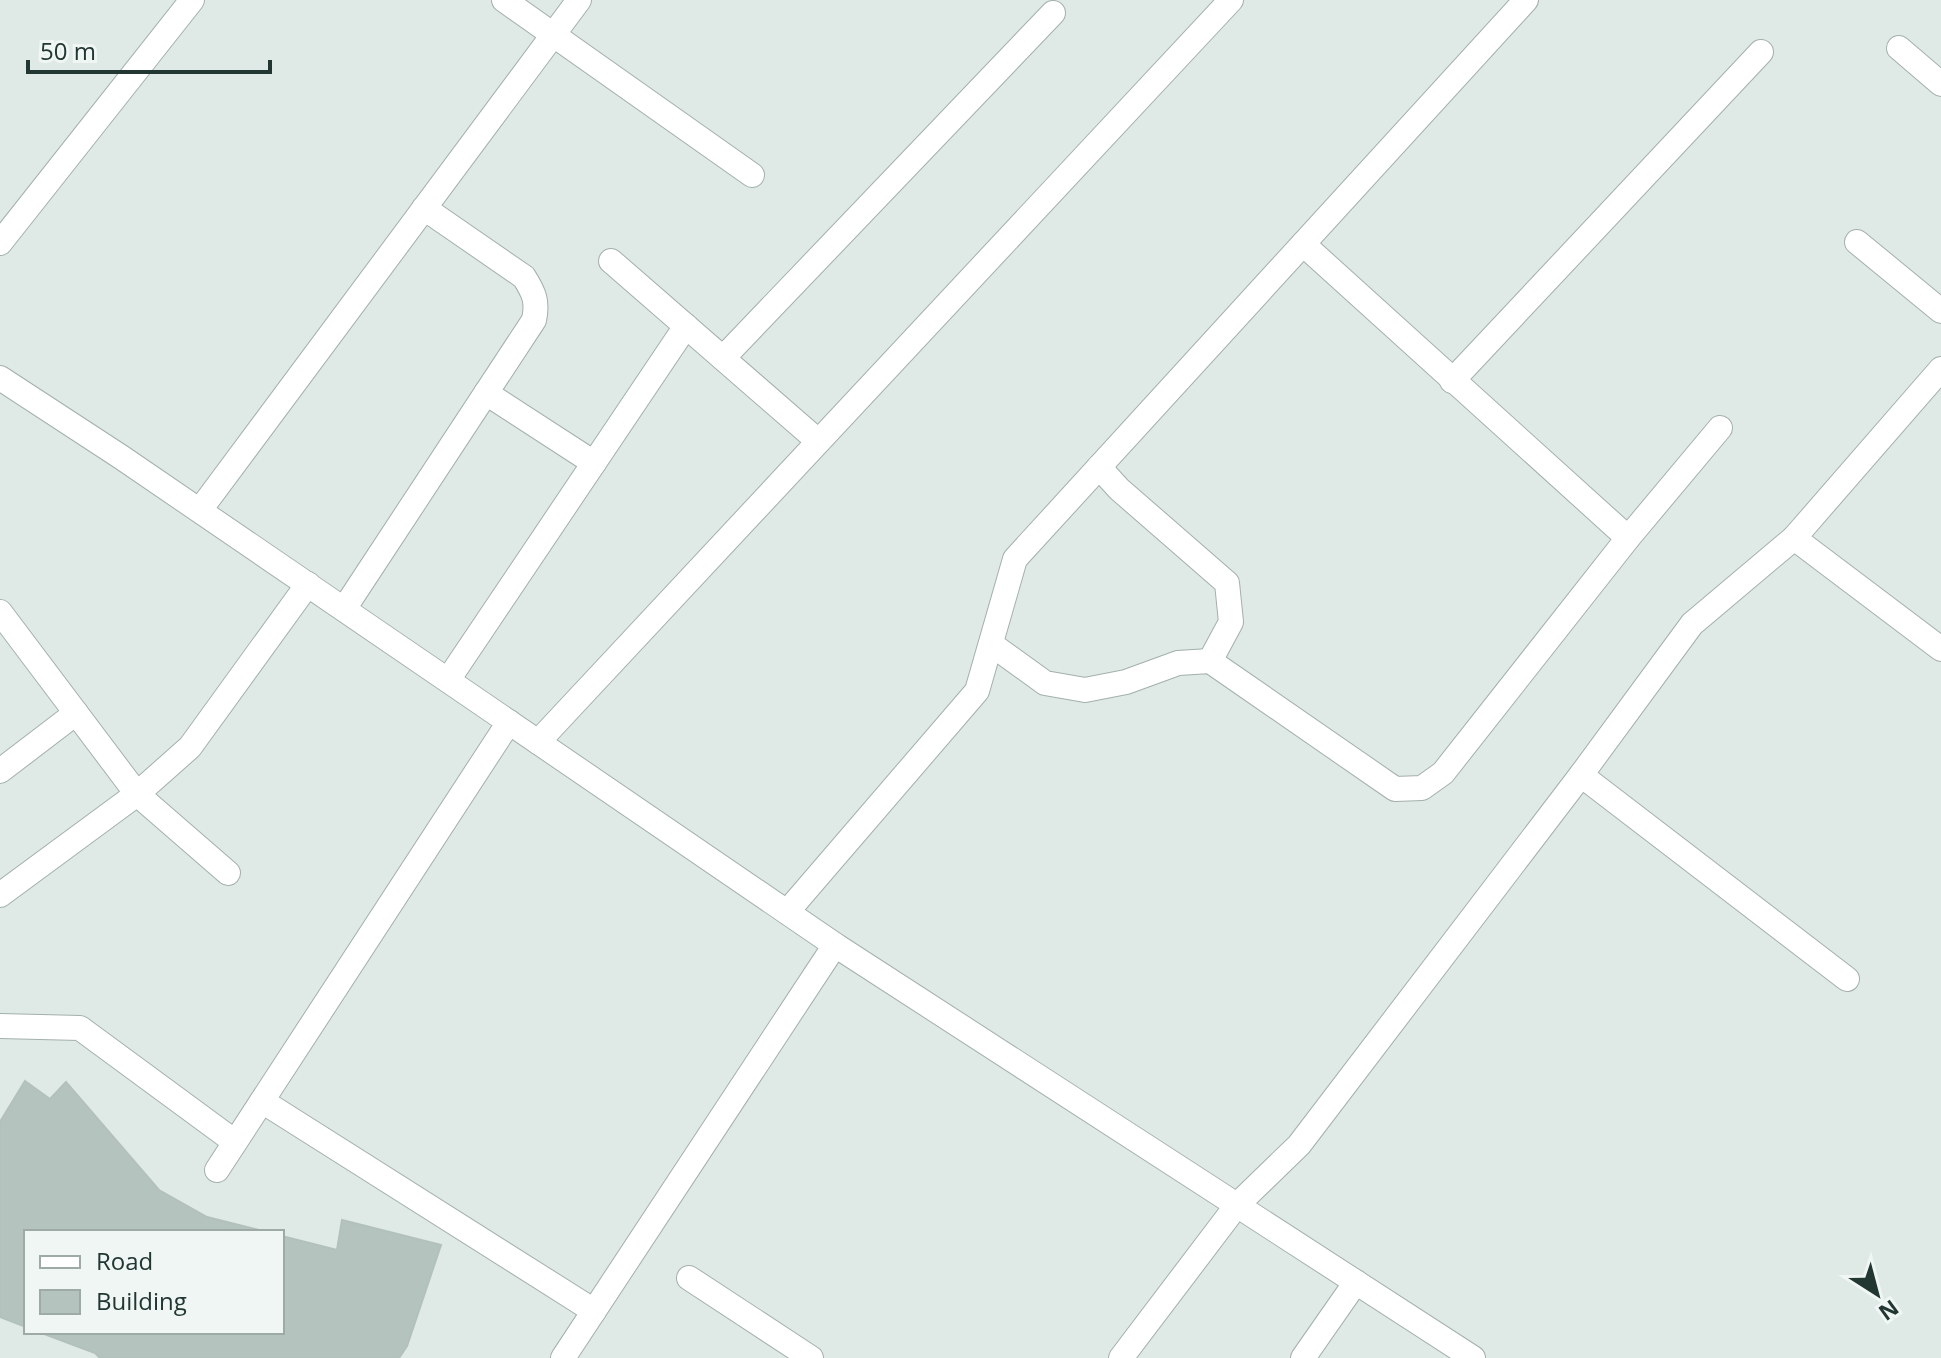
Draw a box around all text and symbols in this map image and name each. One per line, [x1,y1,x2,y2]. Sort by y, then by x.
scale bar [28,24,270,74]
text: 50 m [40,34,96,67]
legend [24,1230,284,1334]
text: Road [96,1244,153,1277]
north arrow [1837,1254,1917,1334]
text: Building [96,1284,187,1317]
text: N [1873,1294,1905,1328]

